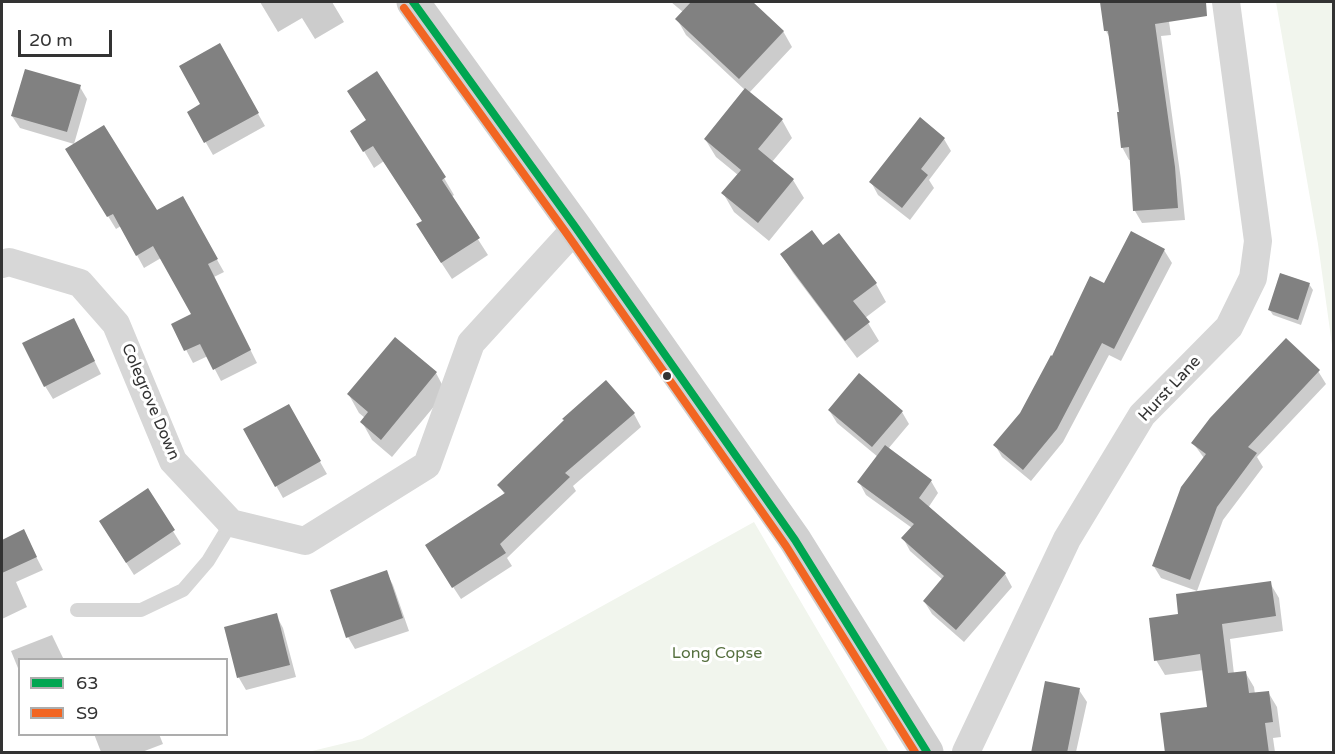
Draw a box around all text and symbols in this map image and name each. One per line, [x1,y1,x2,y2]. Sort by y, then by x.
scale bar [21,18,116,56]
text: 20 m [29,29,73,51]
street label: Colegrove Down [117,341,183,463]
street label: Hurst Lane [1135,352,1205,426]
unlabelled marker [661,370,673,382]
park label: Long Copse [672,644,762,664]
legend [18,658,228,736]
text: 63 [76,672,99,694]
text: S9 [76,702,98,724]

